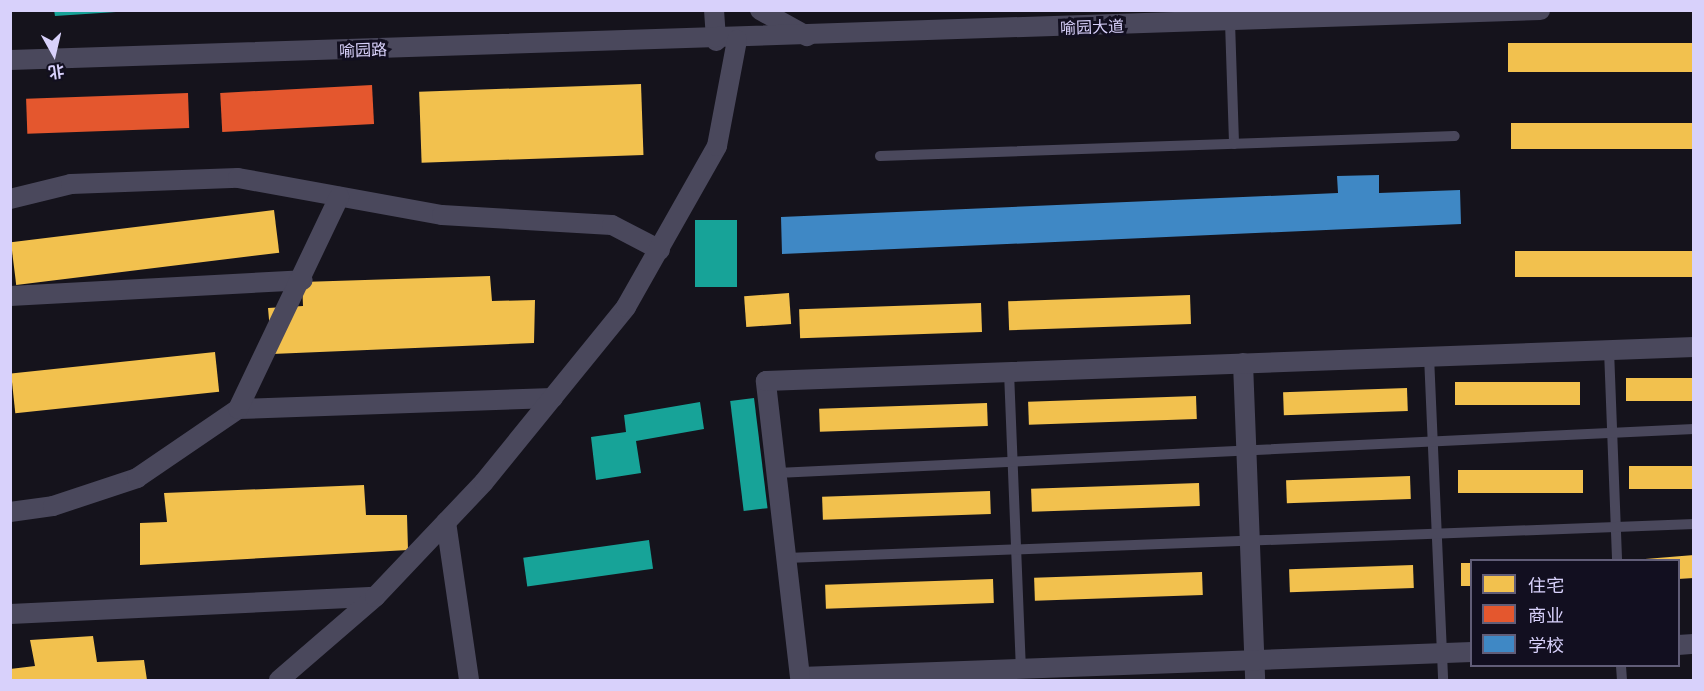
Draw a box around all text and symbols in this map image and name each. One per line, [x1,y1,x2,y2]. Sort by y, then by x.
street label: 喻园大道 [1060,16,1124,38]
north arrow [24,24,84,84]
street label: 喻园路 [339,40,387,60]
text: 北 [47,60,66,84]
legend [1470,559,1680,667]
text: 住宅 [1528,573,1564,597]
text: 商业 [1528,603,1564,627]
text: 学校 [1528,633,1564,657]

